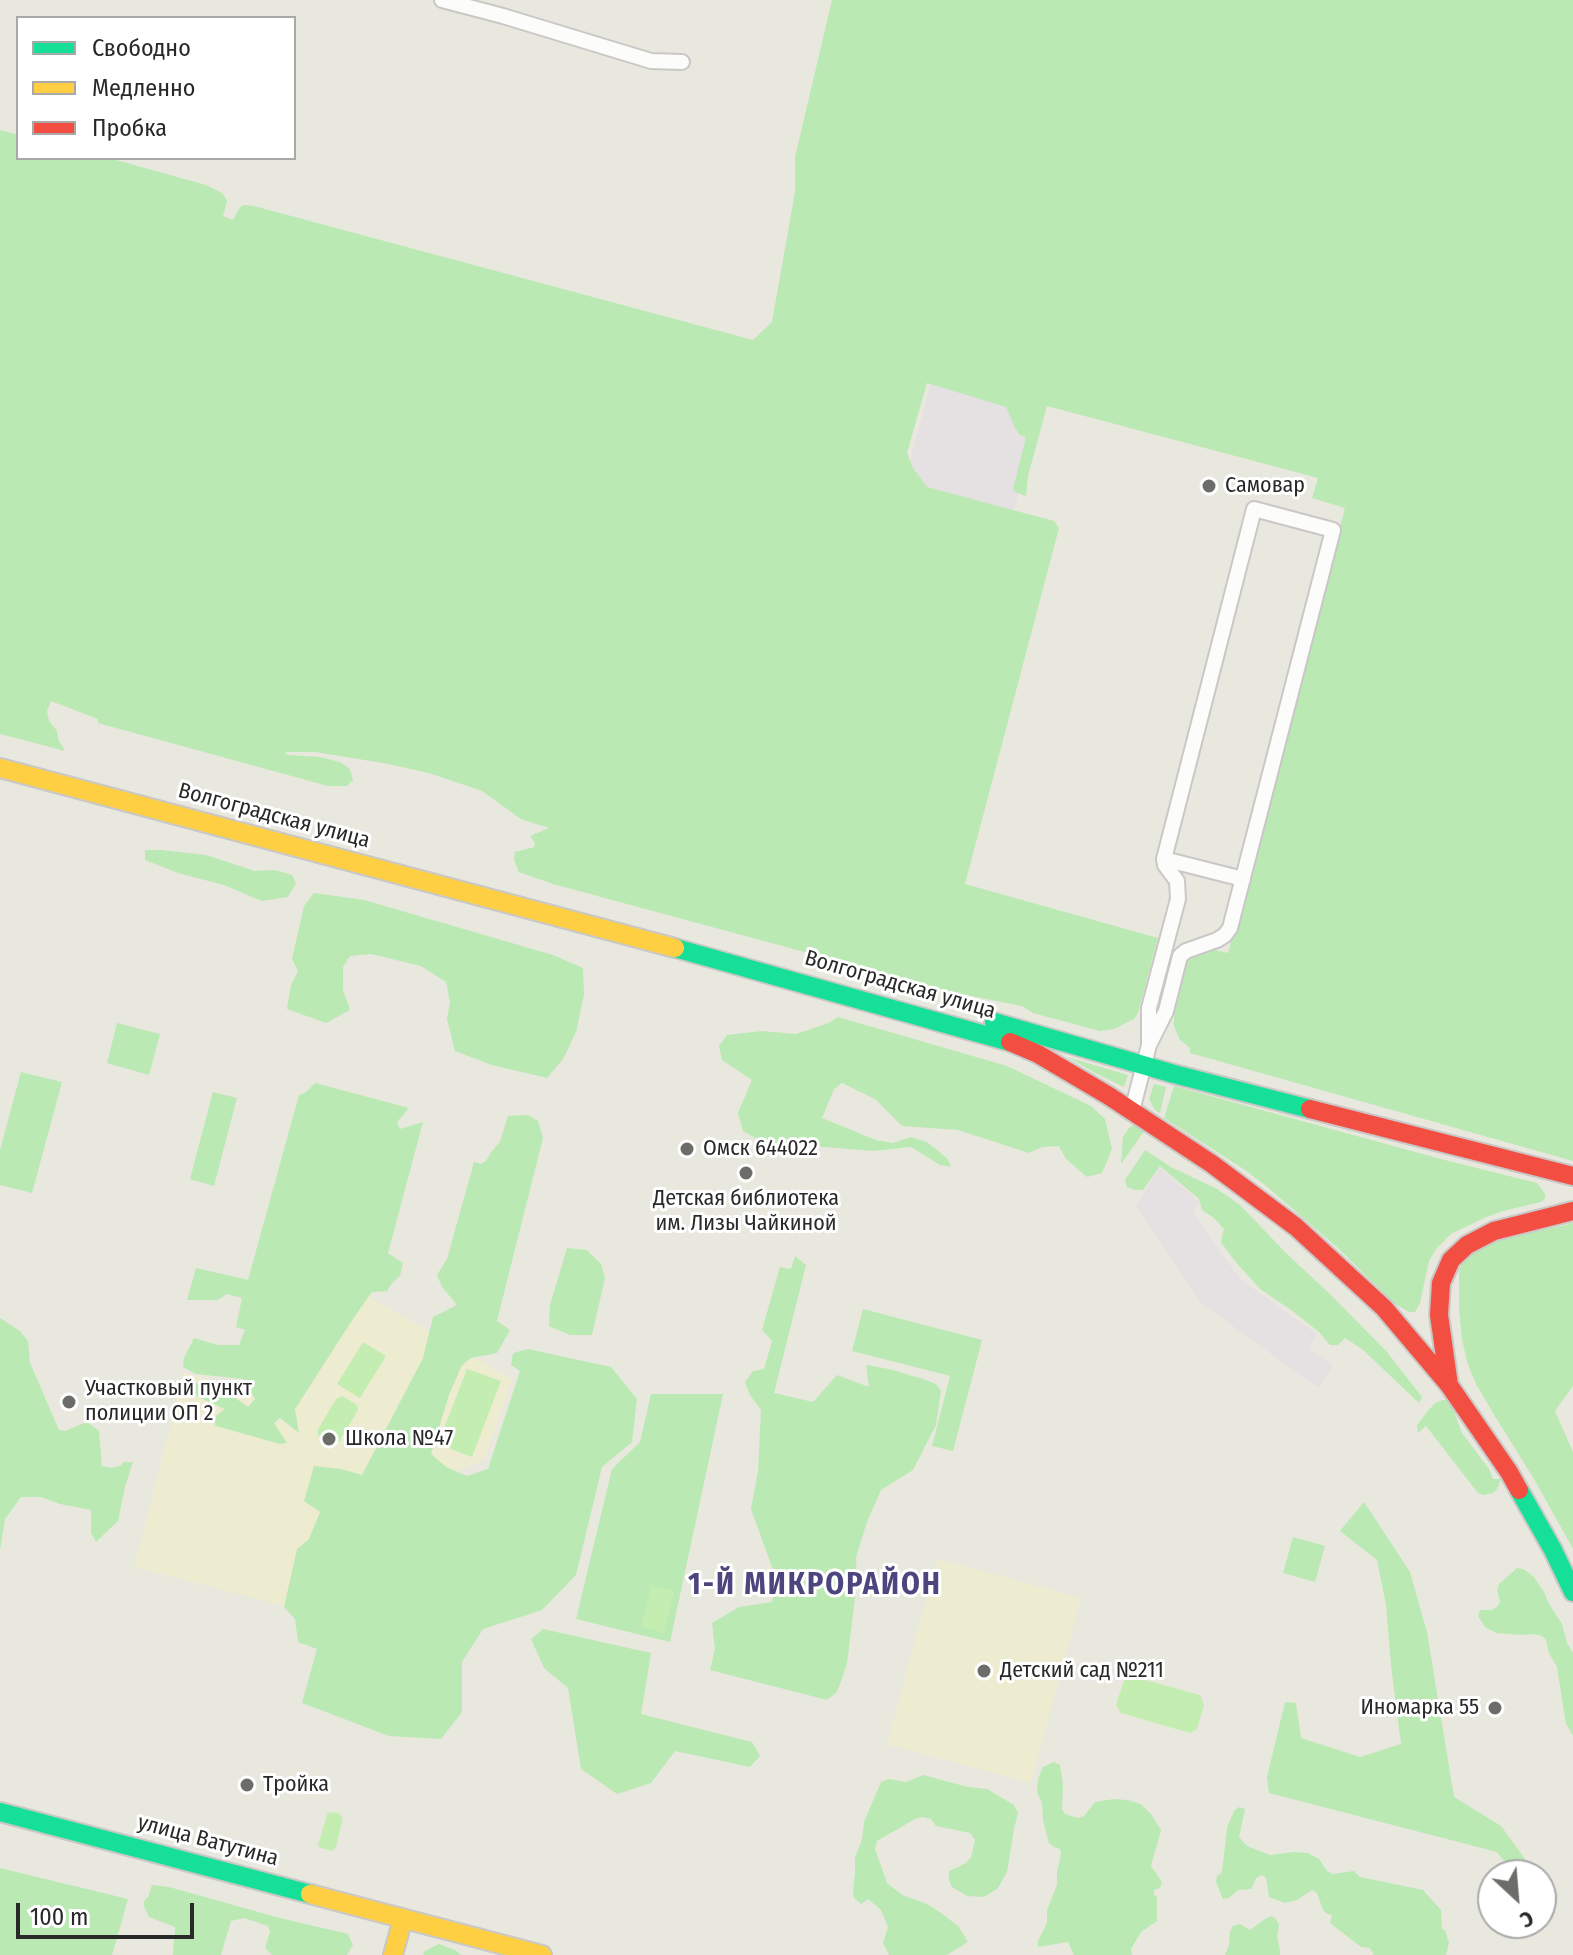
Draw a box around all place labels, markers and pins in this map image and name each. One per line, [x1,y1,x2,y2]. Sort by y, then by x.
place label: Самовар [1225,473,1305,499]
marker: Самовар [1200,477,1218,495]
place label: Омск 644022 [703,1136,818,1162]
marker: Омск 644022 [678,1140,696,1158]
marker: Детская библиотека им. Лизы Чайкиной [737,1164,755,1182]
place label: Детская библиотека им. Лизы Чайкиной [653,1186,839,1238]
place label: Участковый пункт полиции ОП 2 [85,1376,252,1428]
marker: Участковый пункт полиции ОП 2 [60,1393,78,1411]
place label: Школа №47 [345,1426,453,1452]
marker: Школа №47 [320,1430,338,1448]
place label: Детский сад №211 [1000,1658,1164,1684]
marker: Детский сад №211 [975,1662,993,1680]
place label: Иномарка 55 [1360,1695,1479,1721]
marker: Иномарка 55 [1486,1699,1504,1717]
place label: Тройка [263,1772,329,1798]
marker: Тройка [238,1776,256,1794]

